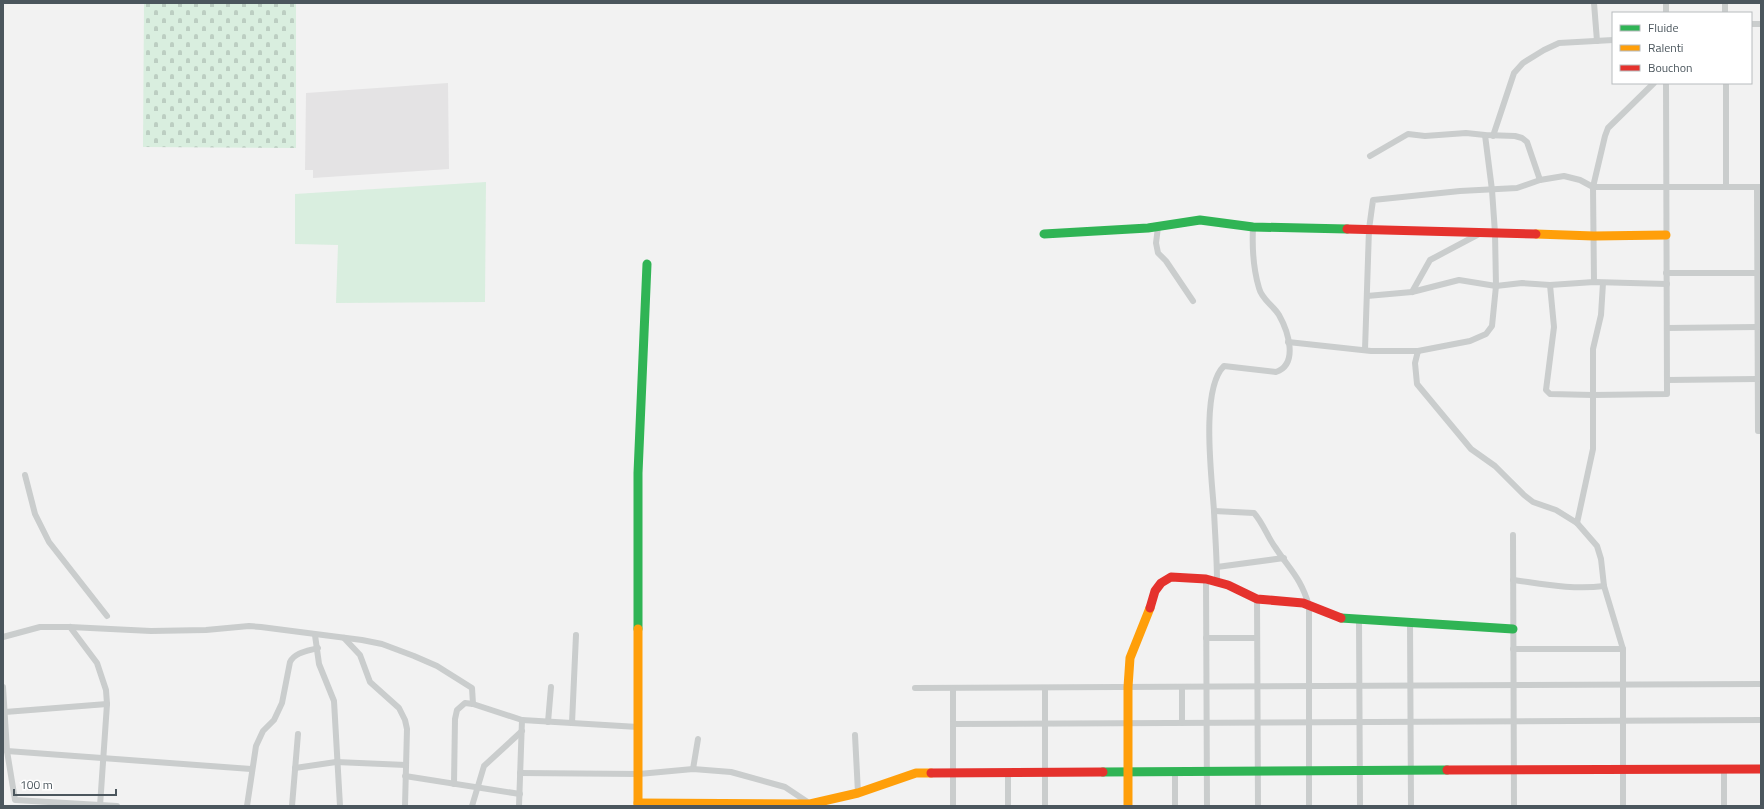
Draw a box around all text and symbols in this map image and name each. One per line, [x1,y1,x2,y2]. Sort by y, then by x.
legend [1612,12,1752,84]
text: Fluide [1648,18,1679,37]
text: Ralenti [1648,38,1683,57]
text: Bouchon [1648,58,1693,77]
scale bar [14,771,116,797]
text: 100 m [20,775,53,794]

